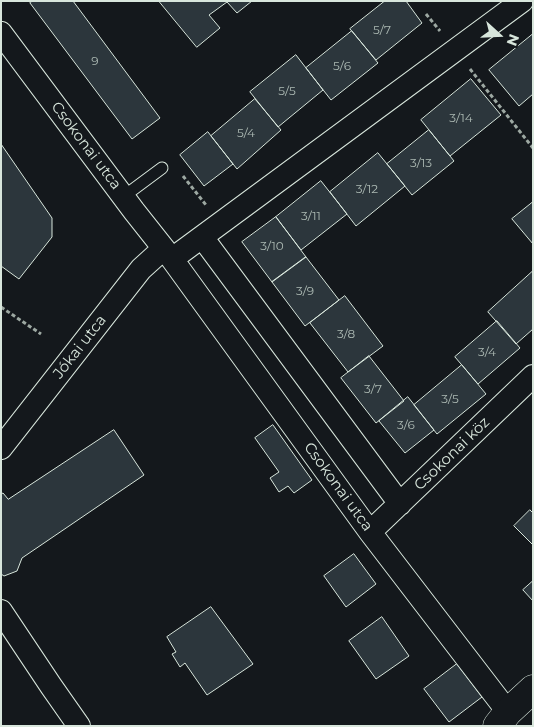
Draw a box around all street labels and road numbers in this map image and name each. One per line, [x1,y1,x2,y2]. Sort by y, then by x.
street label: Csokonai utca [47,99,125,193]
street label: Jókai utca [50,312,110,382]
street label: Csokonai köz [411,414,493,494]
street label: Csokonai utca [300,439,376,535]

